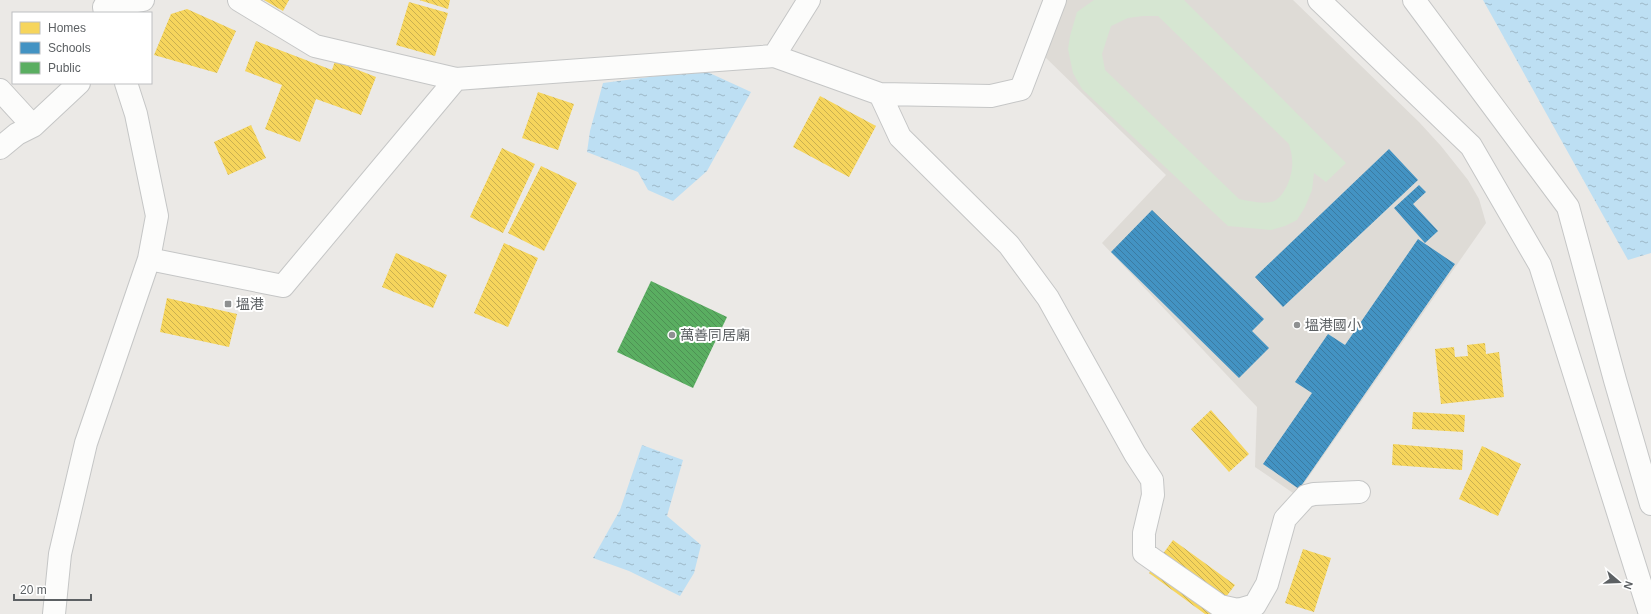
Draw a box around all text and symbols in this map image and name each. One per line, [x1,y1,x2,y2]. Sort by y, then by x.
legend [12,12,152,84]
text: Homes [48,21,86,35]
text: Schools [48,41,91,55]
text: Public [48,61,81,75]
place label: 塭港 [236,296,264,312]
marker: 塭港 [223,299,233,309]
place label: 塭港國小 [1305,317,1361,333]
marker: 塭港國小 [1292,320,1302,330]
place label: 萬善同居廟 [680,327,750,343]
marker: 萬善同居廟 [667,330,677,340]
north arrow [1599,562,1639,602]
scale bar [14,576,91,602]
text: N [1621,580,1635,591]
text: 20 m [20,583,47,597]

